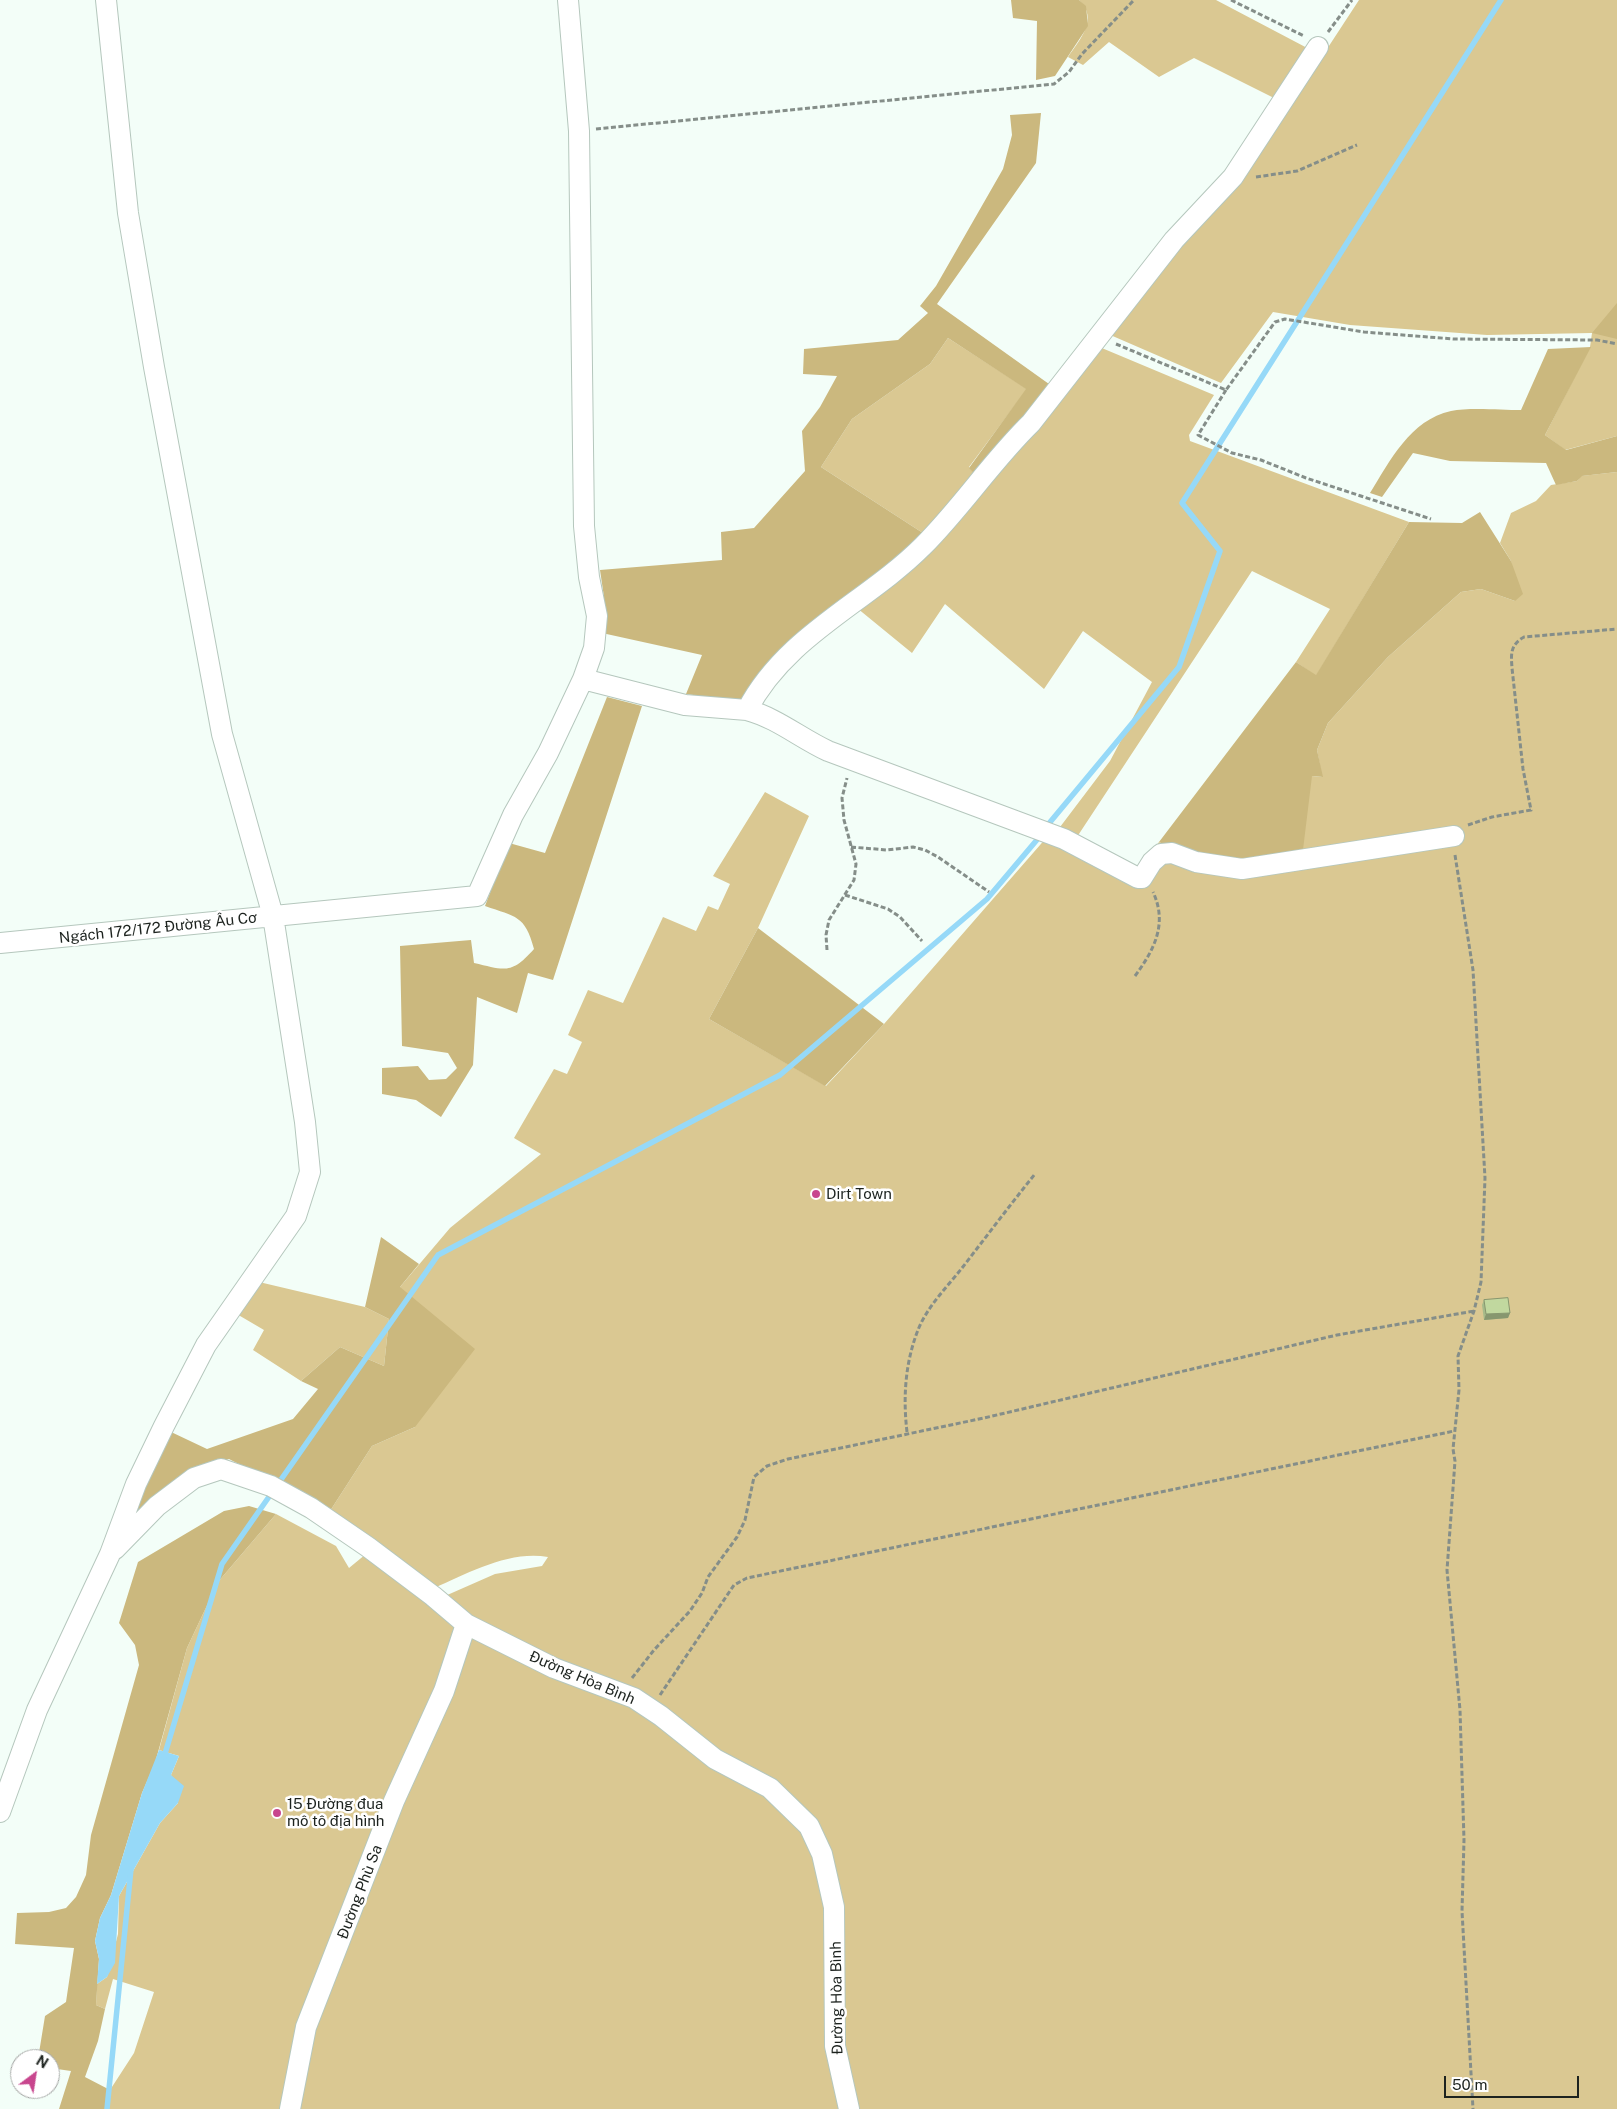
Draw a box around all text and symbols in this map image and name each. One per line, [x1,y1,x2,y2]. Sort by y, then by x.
street label: Ngách 172/172 Đường Âu Cơ [58,909,258,947]
place label: Dirt Town [826,1185,892,1203]
marker: Dirt Town [810,1188,822,1200]
street label: Đường Hòa Bình [526,1648,638,1708]
place label: 15 Đường đua mô tô địa hình [287,1795,384,1830]
marker: 15 Đường đua mô tô địa hình [271,1807,283,1819]
street label: Đường Phù Sa [334,1842,386,1942]
street label: Đường Hòa Bình [827,1941,847,2055]
north arrow [10,2049,60,2099]
text: N [33,2052,51,2072]
scale bar [1447,2066,1582,2098]
text: 50 m [1452,2076,1487,2093]

